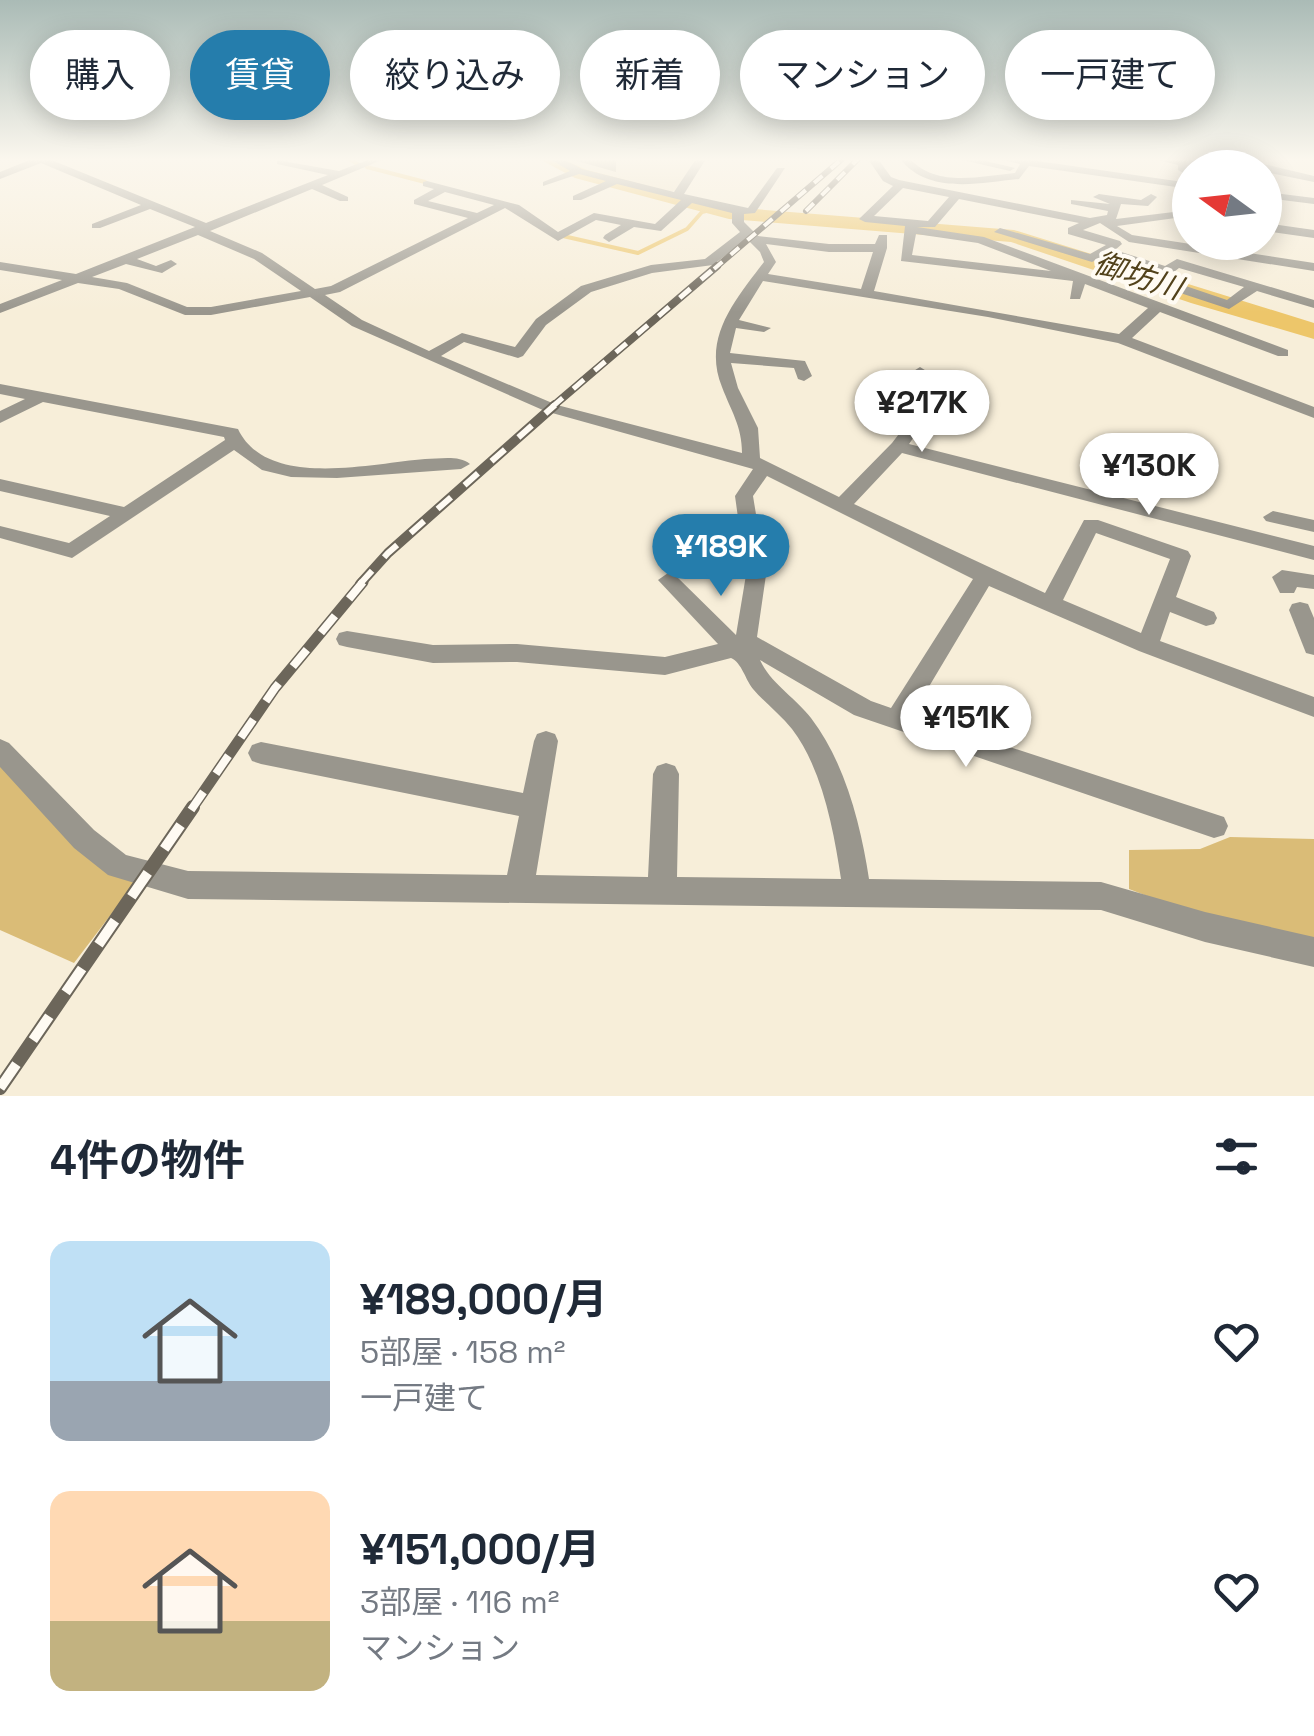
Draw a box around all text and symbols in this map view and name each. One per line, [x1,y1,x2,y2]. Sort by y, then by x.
chip: 購入 [30,30,170,120]
chip: 賃貸 [190,30,330,120]
chip: 絞り込み [350,30,560,120]
chip: 新着 [580,30,720,120]
chip: マンション [740,30,985,120]
chip: 一戸建て [1005,30,1215,120]
north arrow [1172,150,1282,260]
map controls [1172,150,1282,260]
water label: 御坊川 [1089,243,1190,309]
pin: ¥217K [852,370,992,455]
text: ¥217K [876,382,968,422]
pin: ¥130K [1079,433,1219,518]
text: ¥130K [1102,445,1196,485]
pin: ¥189K [651,514,791,599]
text: ¥189K [674,526,768,566]
pin: ¥151K [896,685,1036,770]
text: ¥151K [922,697,1010,737]
icon: filters [1209,1129,1264,1184]
text: 4件の物件 [50,1134,245,1187]
text: ¥189,000/月 [360,1273,608,1326]
icon: home [130,1281,250,1401]
icon: heart [1209,1314,1264,1369]
text: 5部屋 · 158 m² [360,1332,566,1372]
text: 一戸建て [360,1378,488,1418]
text: ¥151,000/月 [360,1523,600,1576]
icon: home [130,1531,250,1651]
icon: heart [1209,1564,1264,1619]
text: 3部屋 · 116 m² [360,1582,560,1622]
text: マンション [360,1628,520,1668]

